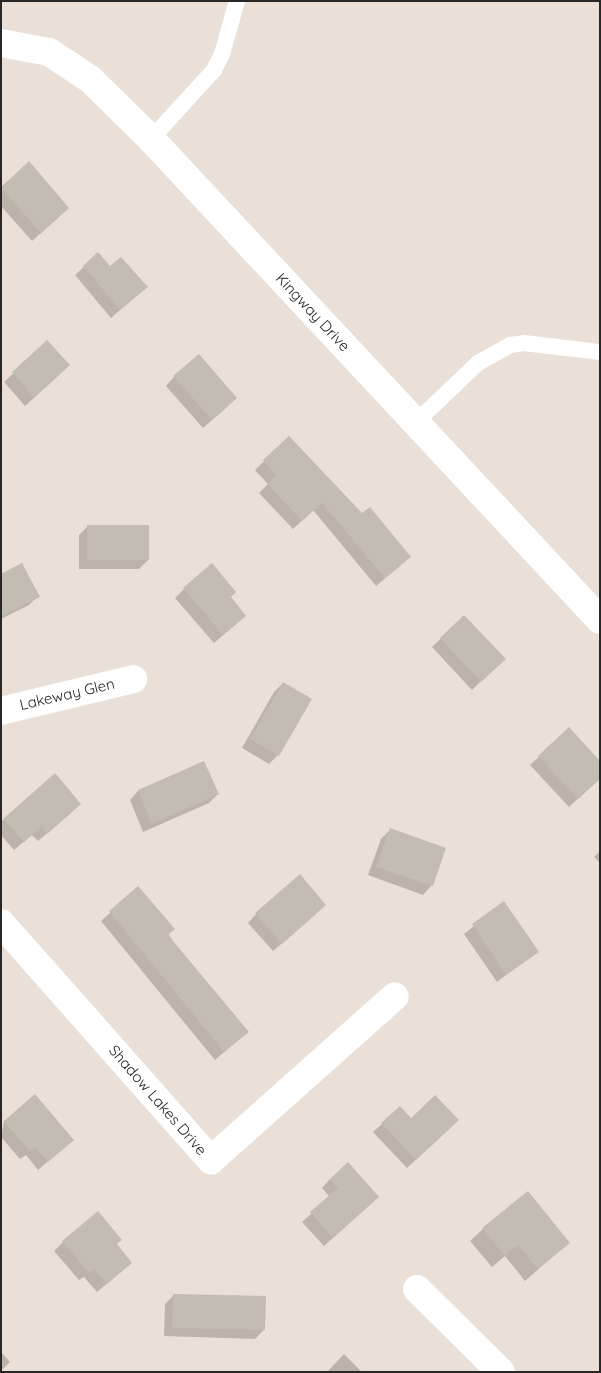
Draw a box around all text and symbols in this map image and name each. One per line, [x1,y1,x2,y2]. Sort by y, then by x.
street label: Kingway Drive [272,269,354,355]
street label: Lakeway Glen [18,674,116,714]
street label: Shadow Lakes Drive [105,1041,211,1159]

